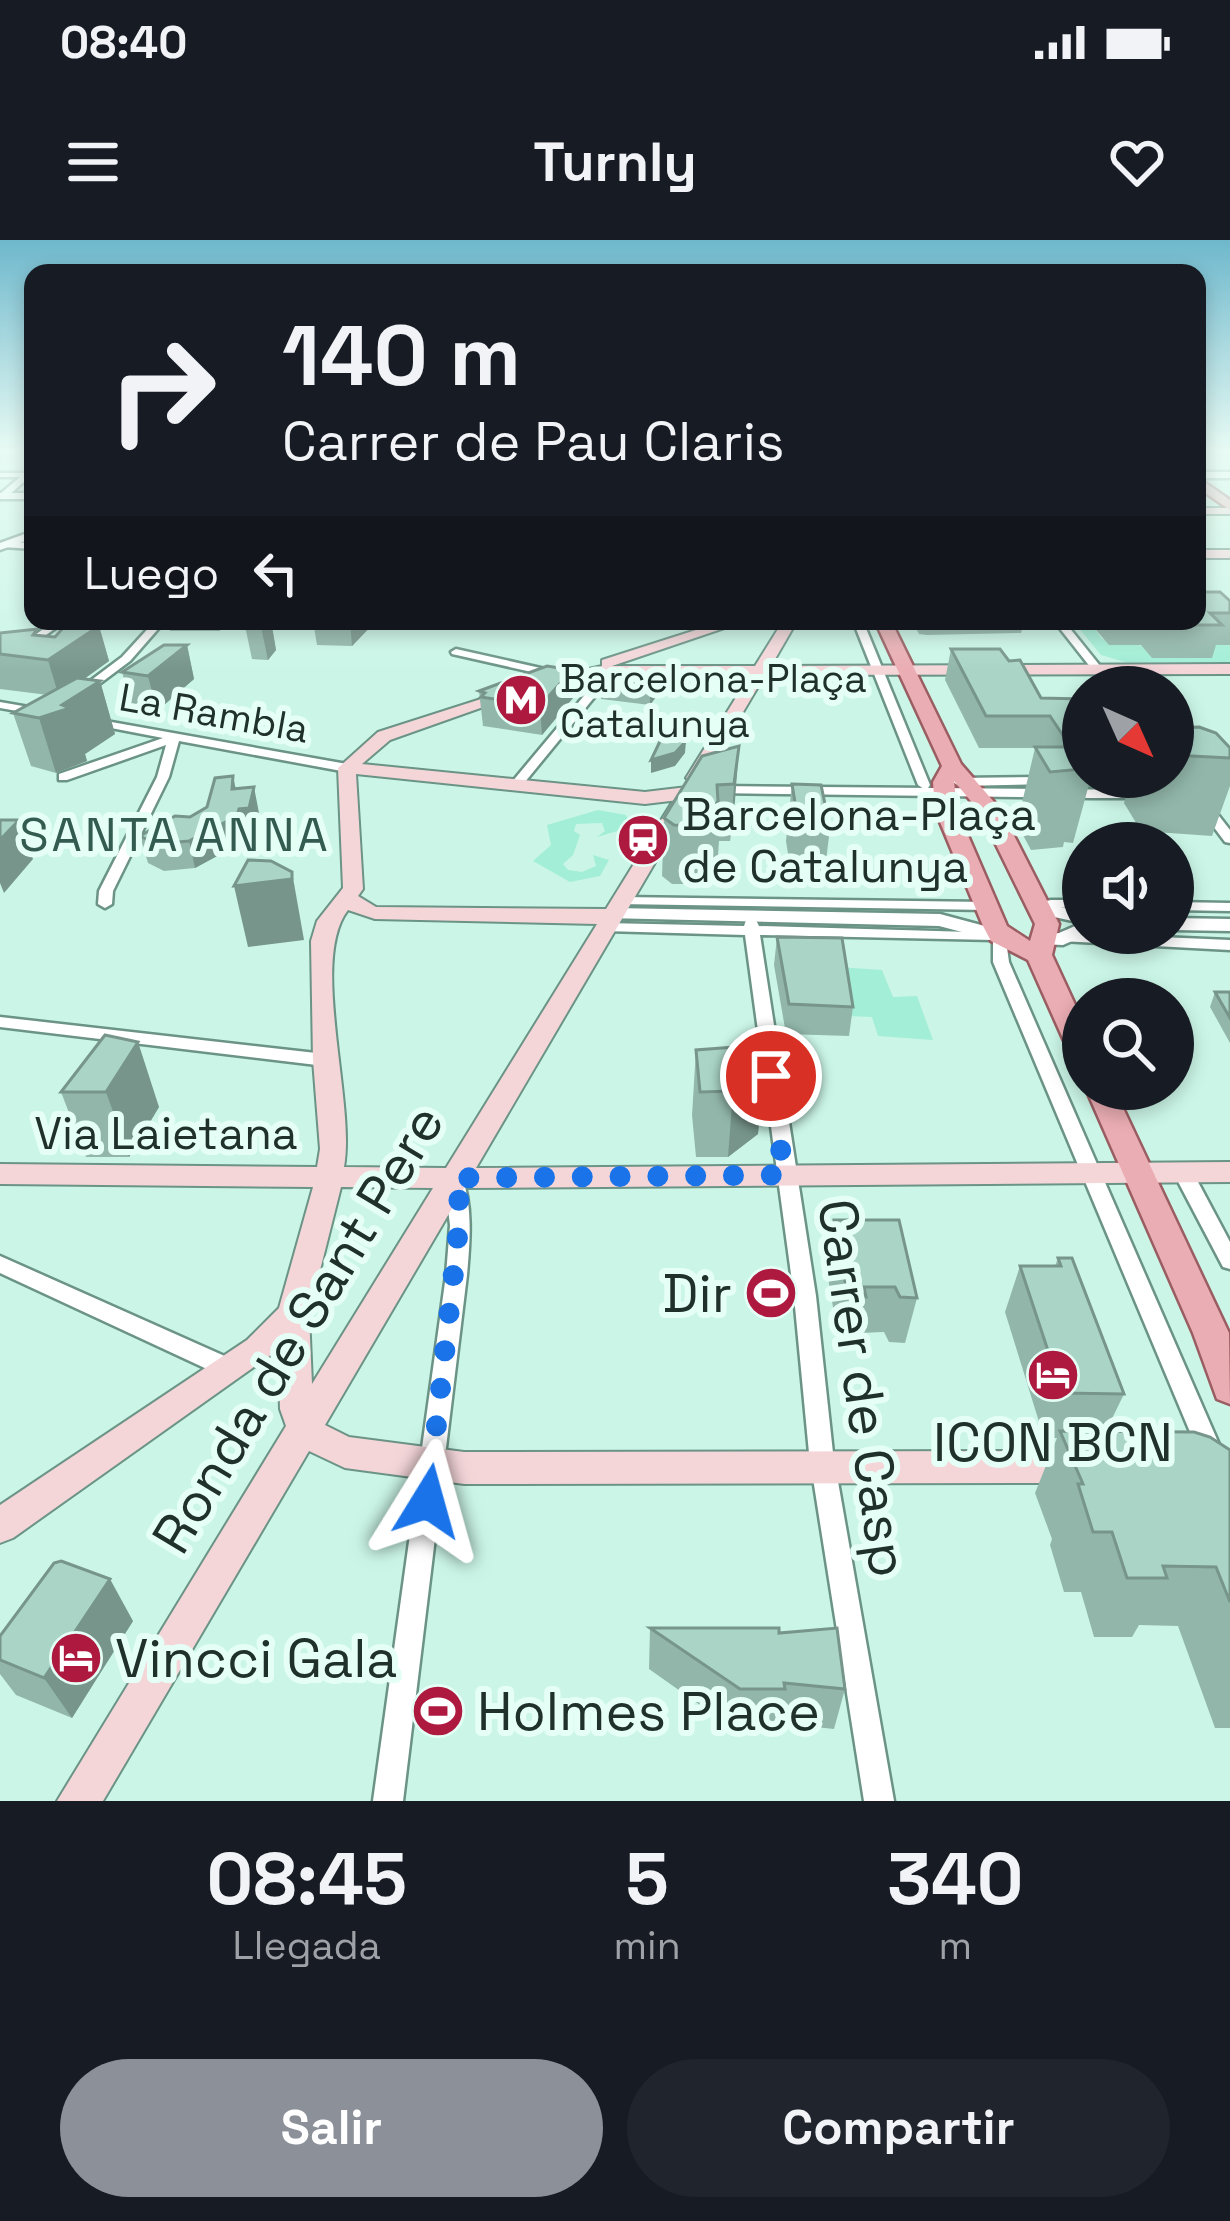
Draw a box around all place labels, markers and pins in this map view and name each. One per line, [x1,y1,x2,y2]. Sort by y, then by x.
place label: Barcelona-Plaça Catalunya [560,654,867,748]
metro station icon: Barcelona-Plaça Catalunya [493,672,549,728]
place label: Barcelona-Plaça de Catalunya [682,786,1036,895]
station icon: Barcelona-Plaça de Catalunya [615,812,671,868]
pin [720,1025,822,1127]
place label: Dir [663,1259,732,1328]
sports icon: Dir [743,1265,799,1321]
hotel icon: ICON BCN [1025,1347,1081,1403]
place label: ICON BCN [933,1408,1173,1477]
place label: Vincci Gala [115,1624,397,1693]
hotel icon: Vincci Gala [48,1630,104,1686]
place label: Holmes Place [477,1677,820,1746]
sports icon: Holmes Place [410,1683,466,1739]

